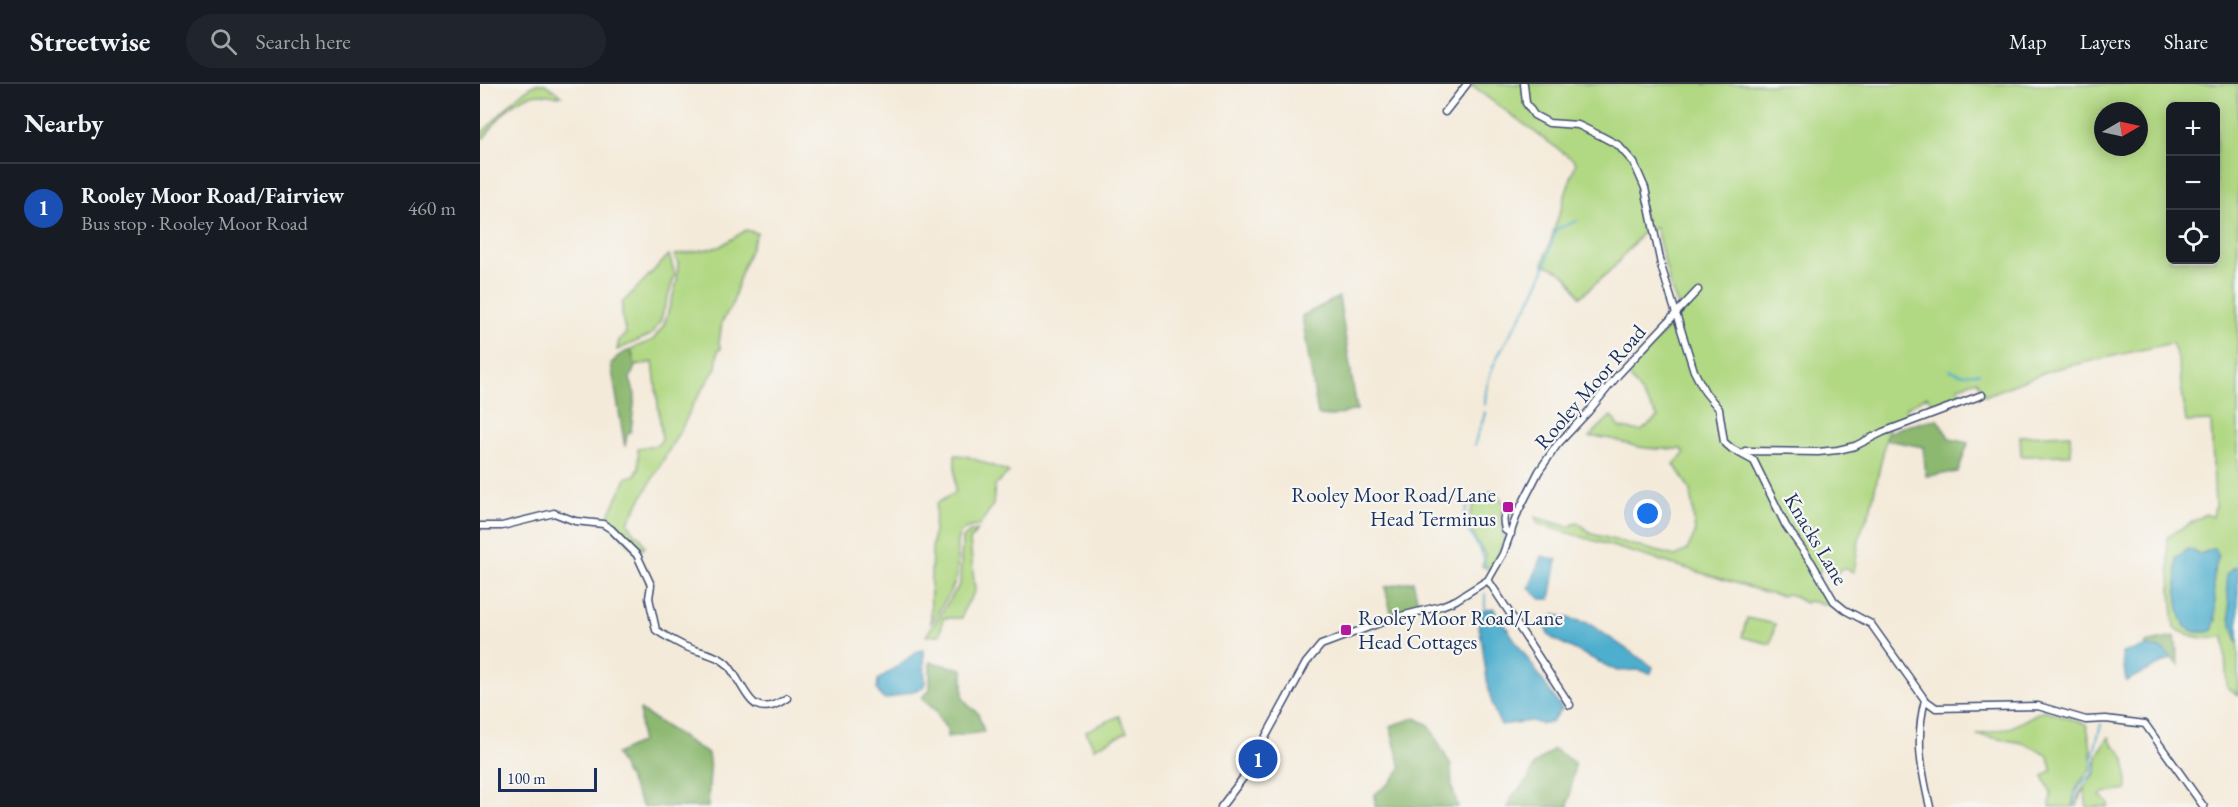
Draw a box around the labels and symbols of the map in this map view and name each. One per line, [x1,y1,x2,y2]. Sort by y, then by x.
north arrow [2094,102,2148,156]
street label: Rooley Moor Road [1528,318,1651,455]
place label: Rooley Moor Road/Lane Head Terminus [1291,481,1496,532]
street label: Knacks Lane [1778,488,1855,590]
your location [1633,499,1662,528]
marker: Rooley Moor Road/Lane Head Terminus [1501,500,1515,514]
place label: Rooley Moor Road/Lane Head Cottages [1358,604,1563,655]
marker: Rooley Moor Road/Lane Head Cottages [1339,623,1353,637]
pin: 1 [1238,736,1278,782]
scale bar [498,765,597,792]

